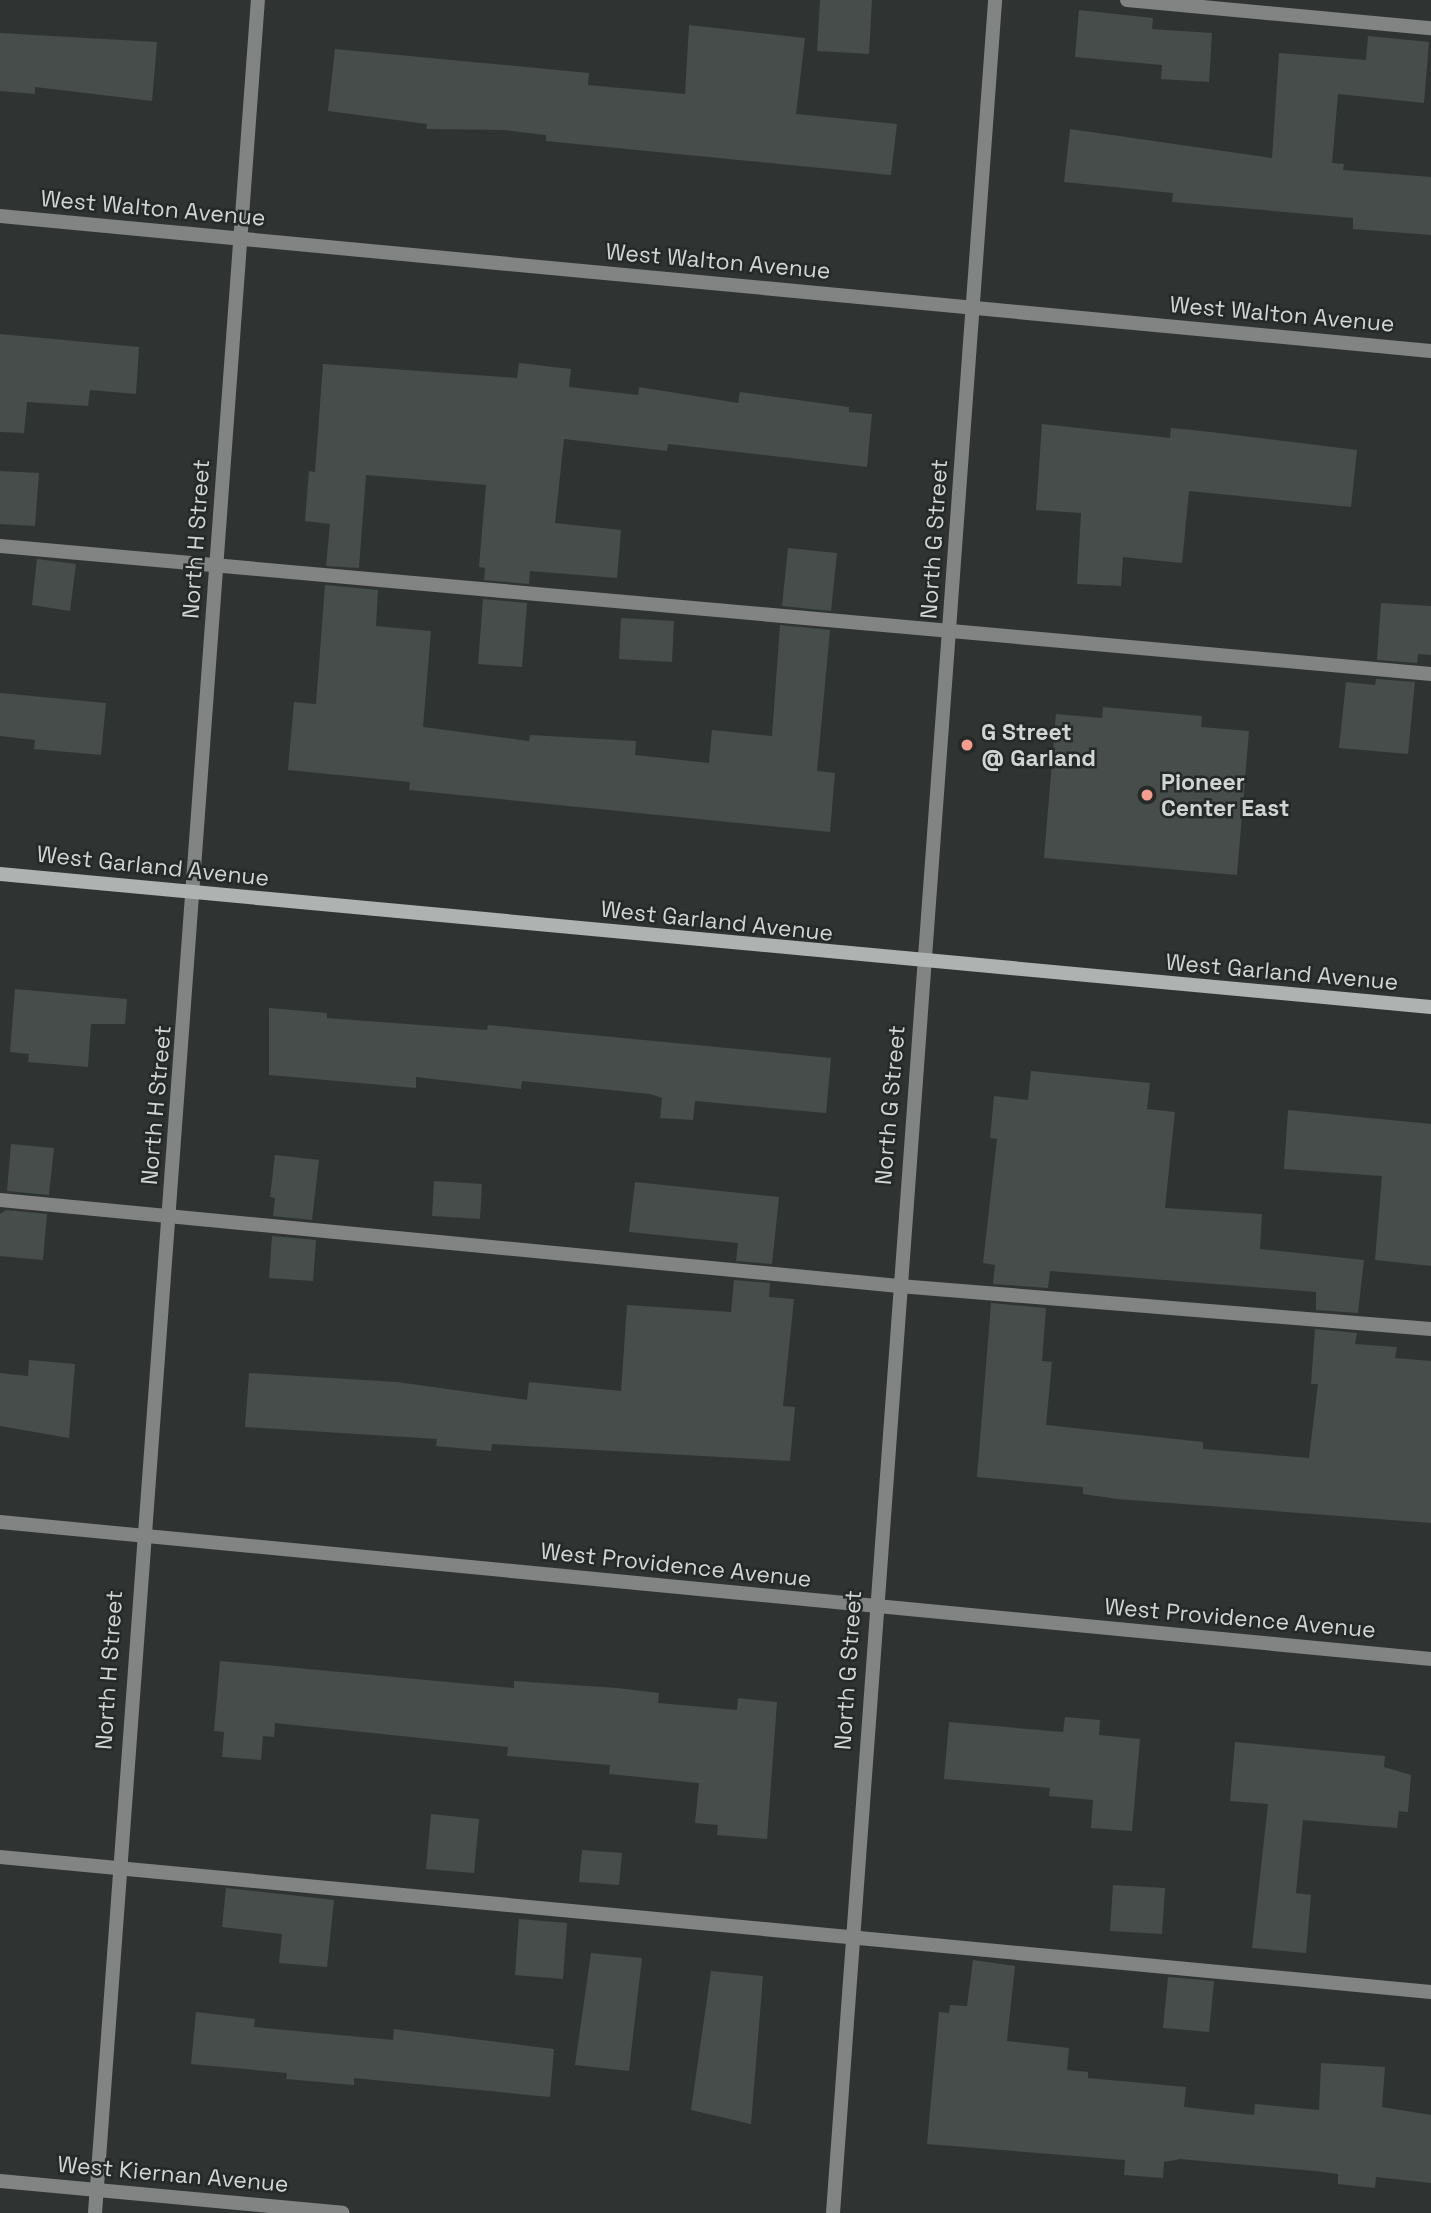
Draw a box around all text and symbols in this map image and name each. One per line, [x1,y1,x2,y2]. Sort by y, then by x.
street label: West Walton Avenue [39,184,267,232]
street label: West Walton Avenue [604,237,832,285]
street label: West Walton Avenue [1168,290,1396,338]
street label: North H Street [177,458,215,620]
street label: North G Street [915,458,953,620]
place label: G Street @ Garland [981,718,1096,772]
marker: G Street @ Garland [959,737,975,753]
place label: Pioneer Center East [1161,768,1289,822]
marker: Pioneer Center East [1139,787,1155,803]
street label: West Garland Avenue [35,840,271,892]
street label: West Garland Avenue [599,895,835,947]
street label: West Garland Avenue [1164,948,1400,996]
street label: North H Street [135,1024,177,1186]
street label: North G Street [869,1024,911,1186]
street label: West Providence Avenue [539,1537,813,1593]
street label: North H Street [90,1589,128,1751]
street label: North G Street [829,1589,867,1751]
street label: West Providence Avenue [1103,1592,1377,1644]
street label: West Kiernan Avenue [56,2150,290,2198]

